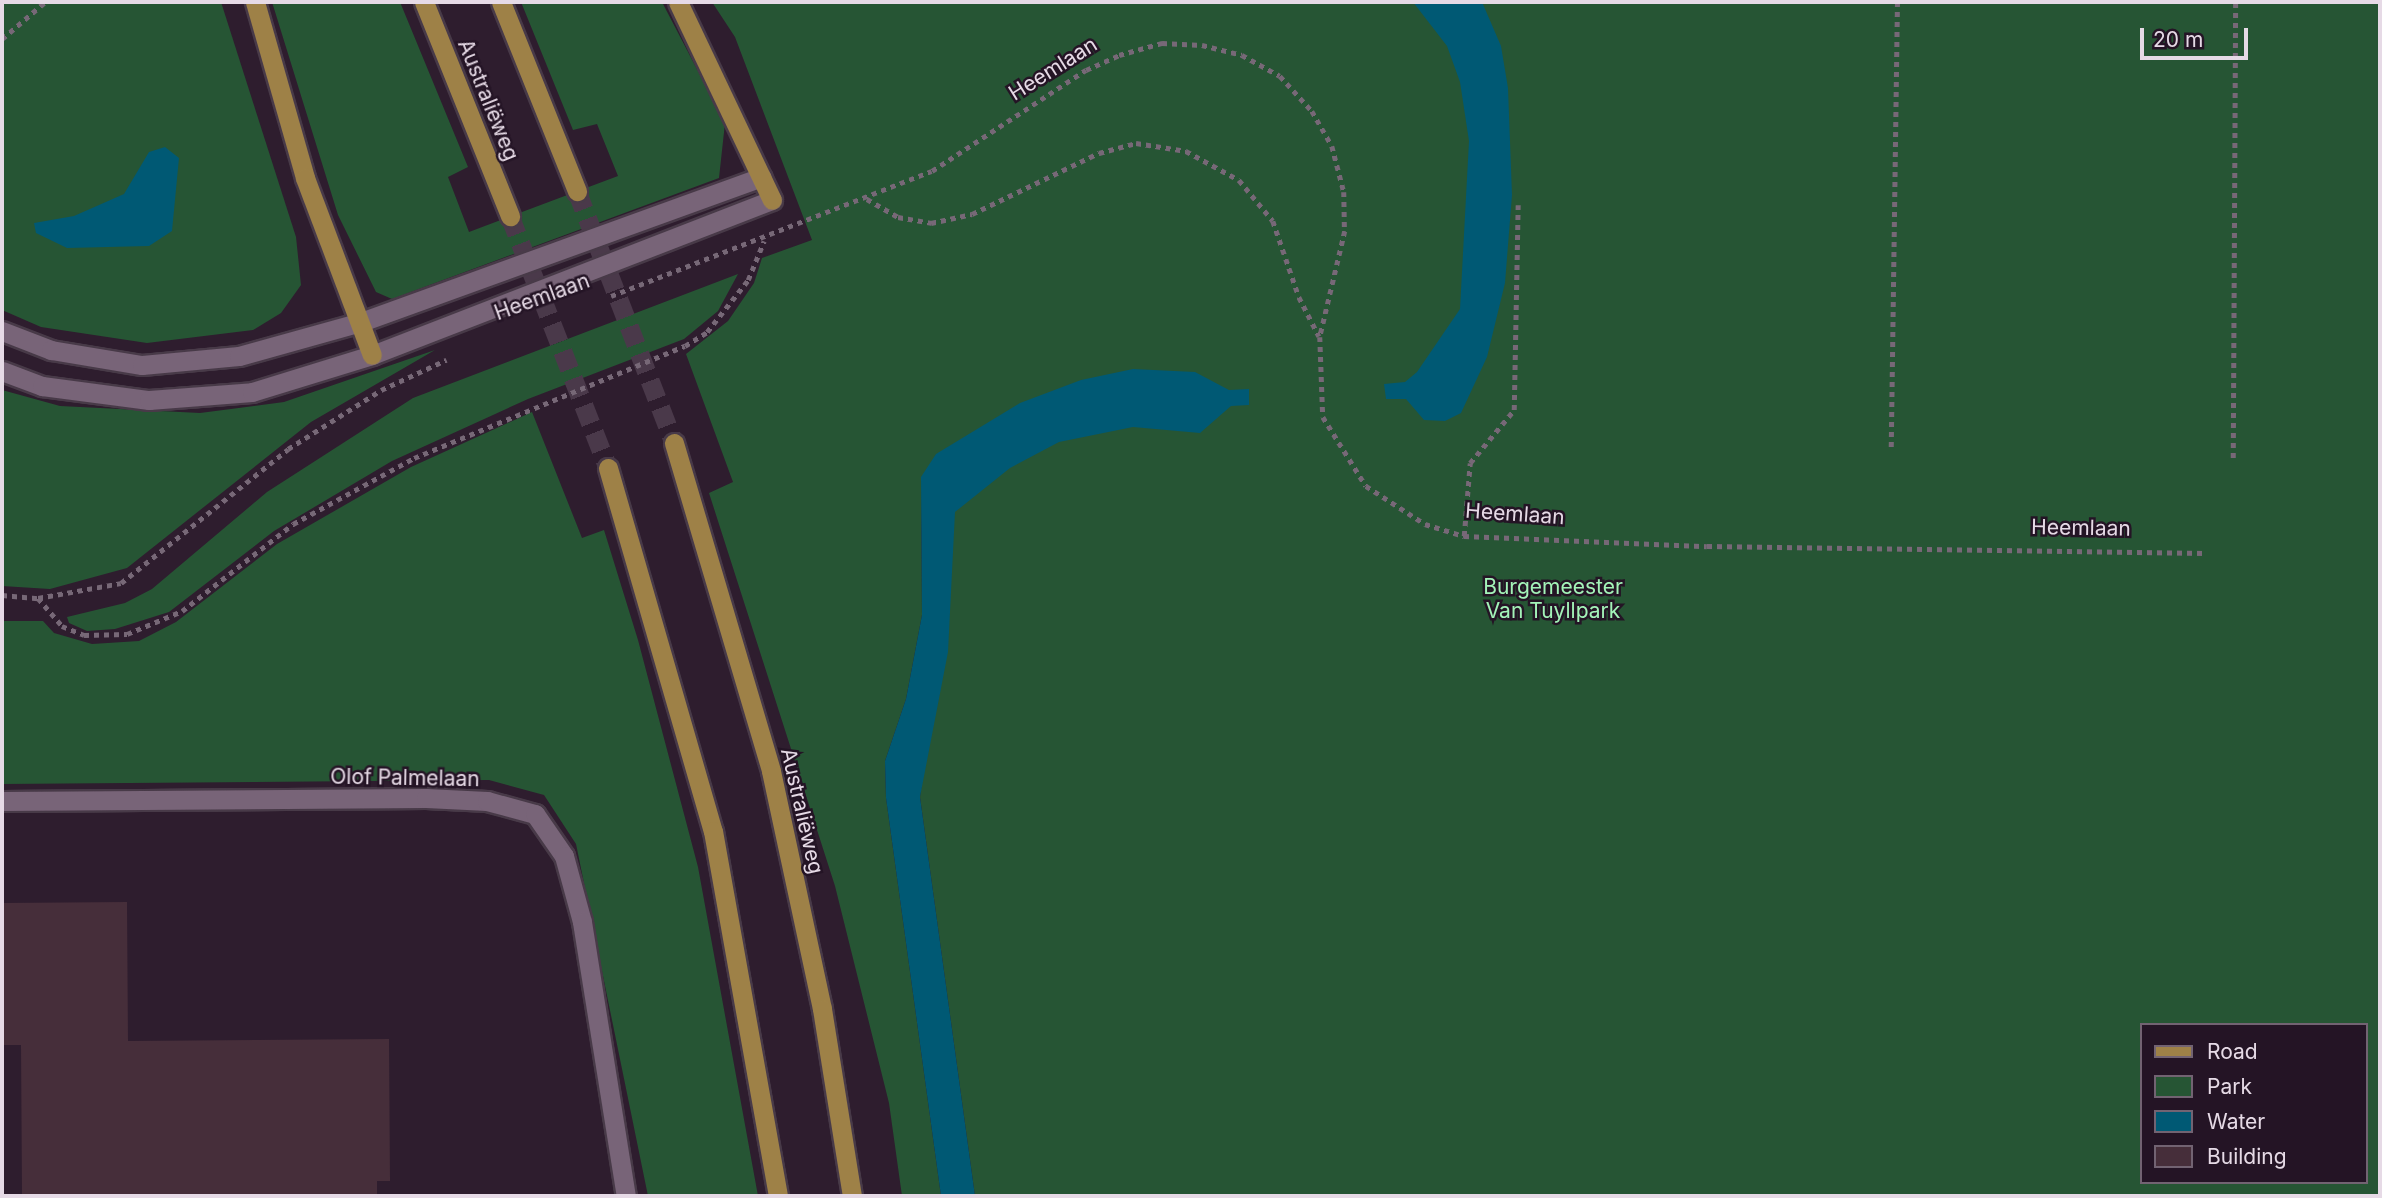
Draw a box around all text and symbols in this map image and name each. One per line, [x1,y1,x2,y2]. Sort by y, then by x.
scale bar [2144,14,2252,58]
text: 20 m [2153,27,2203,52]
street label: Heemlaan [1004,32,1102,106]
street label: Australiëweg [452,36,524,164]
street label: Heemlaan [491,268,593,326]
street label: Heemlaan [1464,498,1566,530]
street label: Heemlaan [2031,515,2131,541]
park label: Burgemeester Van Tuyllpark [1483,574,1623,624]
street label: Australiëweg [775,746,829,876]
street label: Olof Palmelaan [330,764,480,792]
legend [2140,1023,2368,1184]
text: Road [2207,1039,2258,1064]
text: Park [2207,1074,2252,1099]
text: Water [2207,1109,2265,1134]
text: Building [2207,1144,2287,1169]

